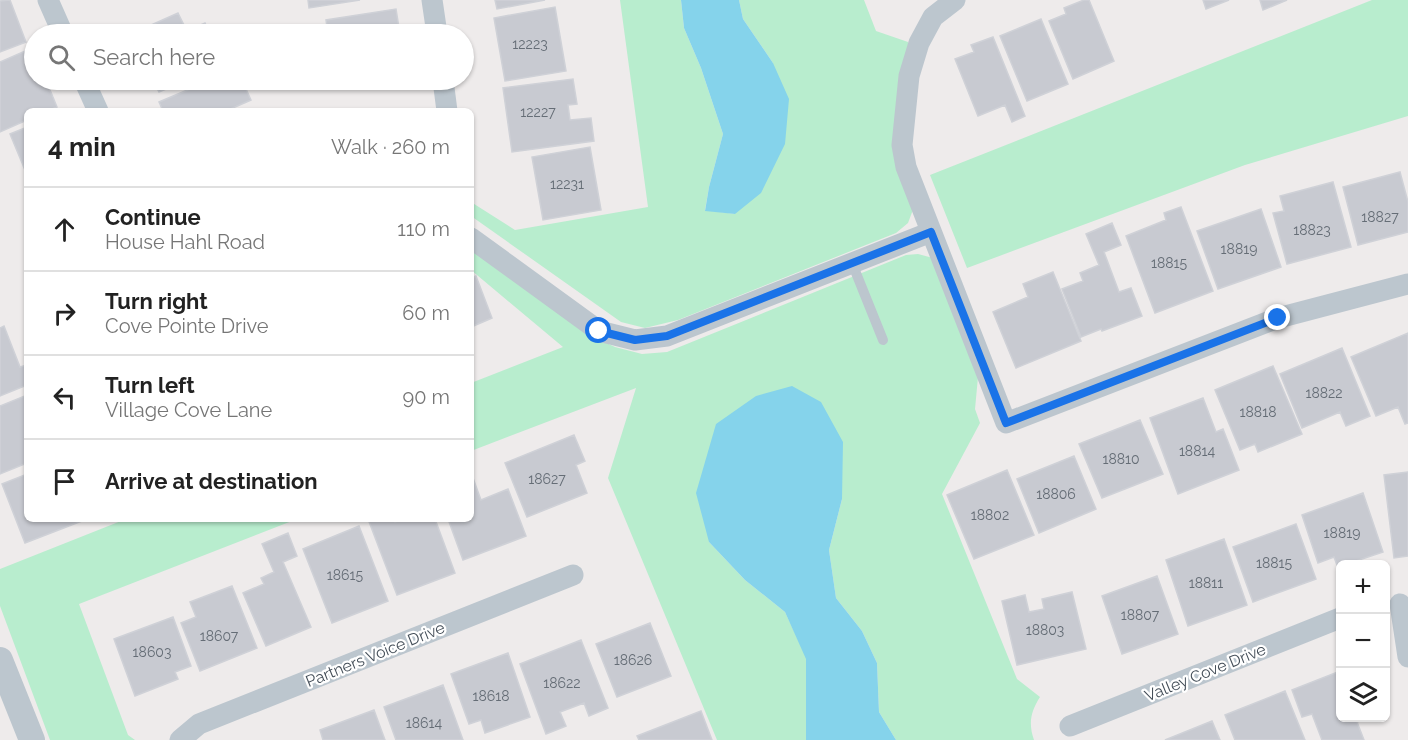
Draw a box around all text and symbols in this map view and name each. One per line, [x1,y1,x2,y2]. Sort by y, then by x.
search box [24,24,474,90]
house number: 12223 [512,36,548,52]
icon: search [45,41,78,74]
text: Search here [93,44,215,70]
house number: 12227 [520,104,556,120]
text: 4 min [48,132,116,162]
text: Walk · 260 m [331,135,450,159]
house number: 12231 [550,176,584,192]
text: Continue [105,204,201,230]
house number: 18827 [1361,209,1399,225]
icon: ahead [48,213,81,246]
text: 110 m [397,217,450,241]
house number: 18823 [1293,222,1331,238]
text: House Hahl Road [105,230,265,254]
house number: 18819 [1221,241,1257,257]
house number: 18815 [1151,255,1187,271]
text: Turn right [105,288,208,314]
icon: right [48,297,81,330]
text: 60 m [402,301,450,325]
route end [1264,304,1290,330]
text: Cove Pointe Drive [105,314,269,338]
route start [585,317,611,343]
text: Turn left [105,372,195,398]
icon: left [48,381,81,414]
text: 90 m [403,385,450,409]
house number: 18822 [1305,385,1343,401]
text: Village Cove Lane [105,398,272,422]
house number: 18818 [1240,404,1276,420]
house number: 18814 [1179,443,1215,459]
house number: 18810 [1102,451,1140,467]
icon: arrive [48,465,81,498]
text: Arrive at destination [105,468,318,494]
house number: 18627 [528,471,566,487]
house number: 18806 [1036,486,1076,502]
house number: 18802 [971,507,1009,523]
house number: 18819 [1324,525,1360,541]
house number: 18815 [1256,555,1292,571]
map controls [1336,560,1390,722]
button: + [1336,560,1390,614]
house number: 18615 [327,567,364,583]
house number: 18811 [1189,575,1223,591]
house number: 18807 [1121,607,1160,623]
button: − [1336,614,1390,668]
street label: Partners Voice Drive [303,618,448,691]
house number: 18803 [1026,622,1064,638]
house number: 18607 [200,628,239,644]
street label: Valley Cove Drive [1142,639,1269,705]
house number: 18603 [133,644,171,660]
house number: 18626 [614,652,652,668]
button: layers [1336,668,1390,722]
house number: 18622 [543,675,581,691]
house number: 18618 [472,688,510,704]
house number: 18614 [406,715,443,731]

